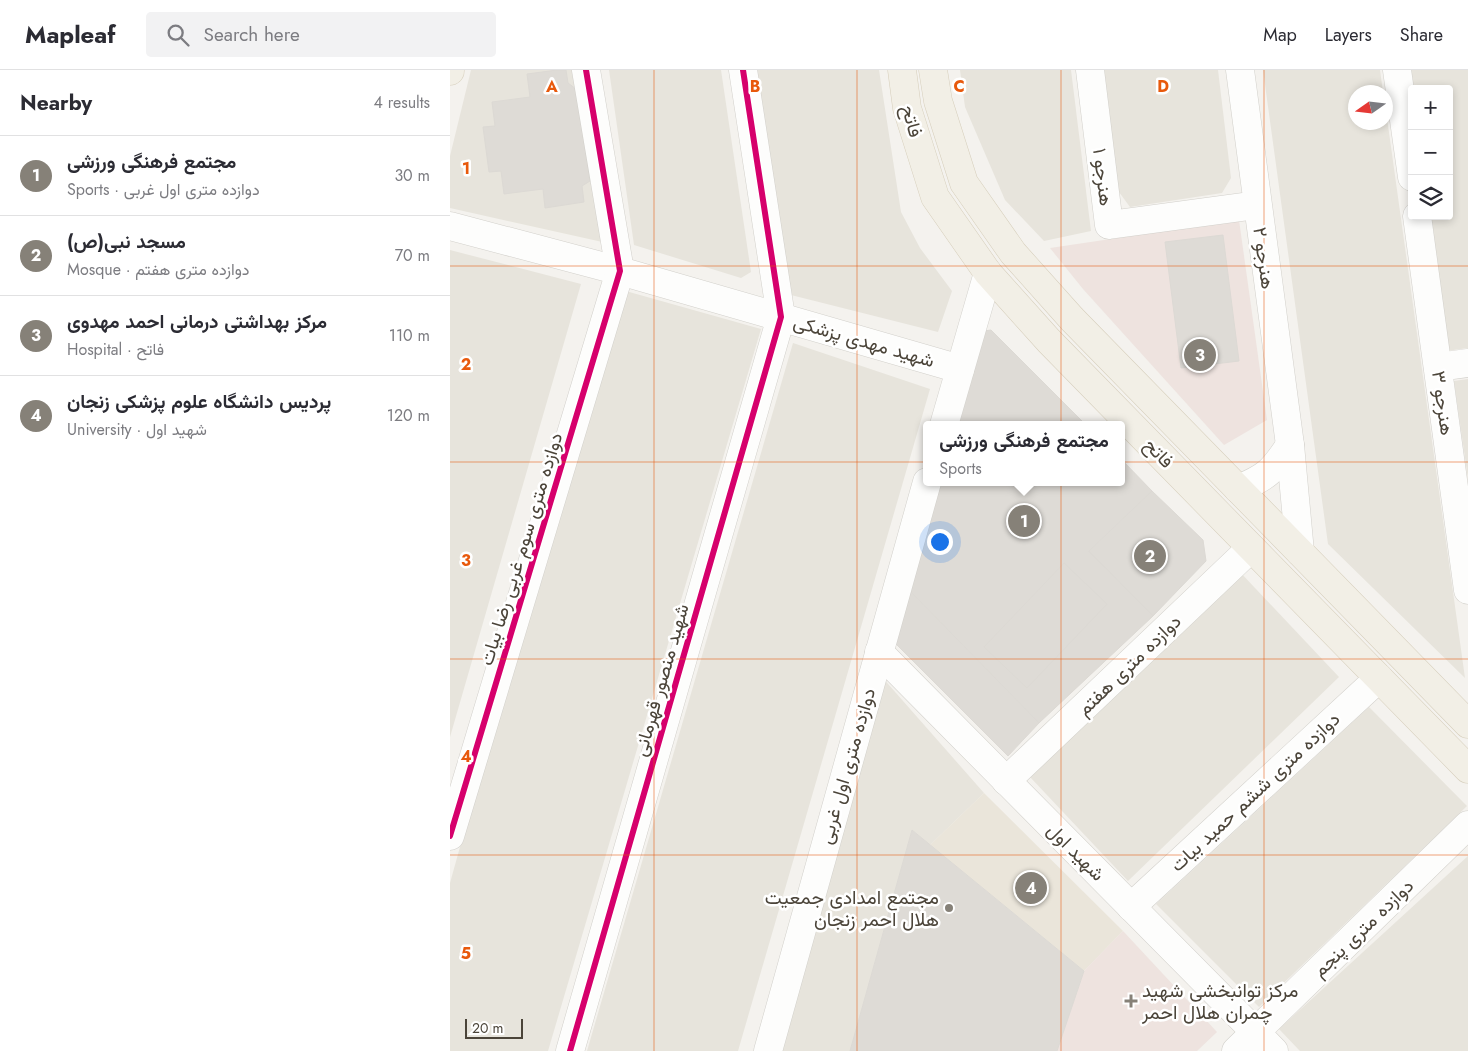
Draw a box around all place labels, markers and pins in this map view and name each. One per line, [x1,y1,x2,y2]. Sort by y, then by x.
pin: 3 [1184,336,1216,374]
pin: 1 [1008,502,1040,540]
pin: 2 [1134,537,1166,575]
pin: 4 [1015,869,1047,907]
place label: مجتمع امدادی جمعیت هلال احمر زنجان [765,884,939,933]
marker: مجتمع امدادی جمعیت هلال احمر زنجان [943,902,955,914]
place label: مرکز توانبخشی شهید چمران هلال احمر [1141,977,1298,1026]
marker: مرکز توانبخشی شهید چمران هلال احمر [1124,994,1138,1008]

